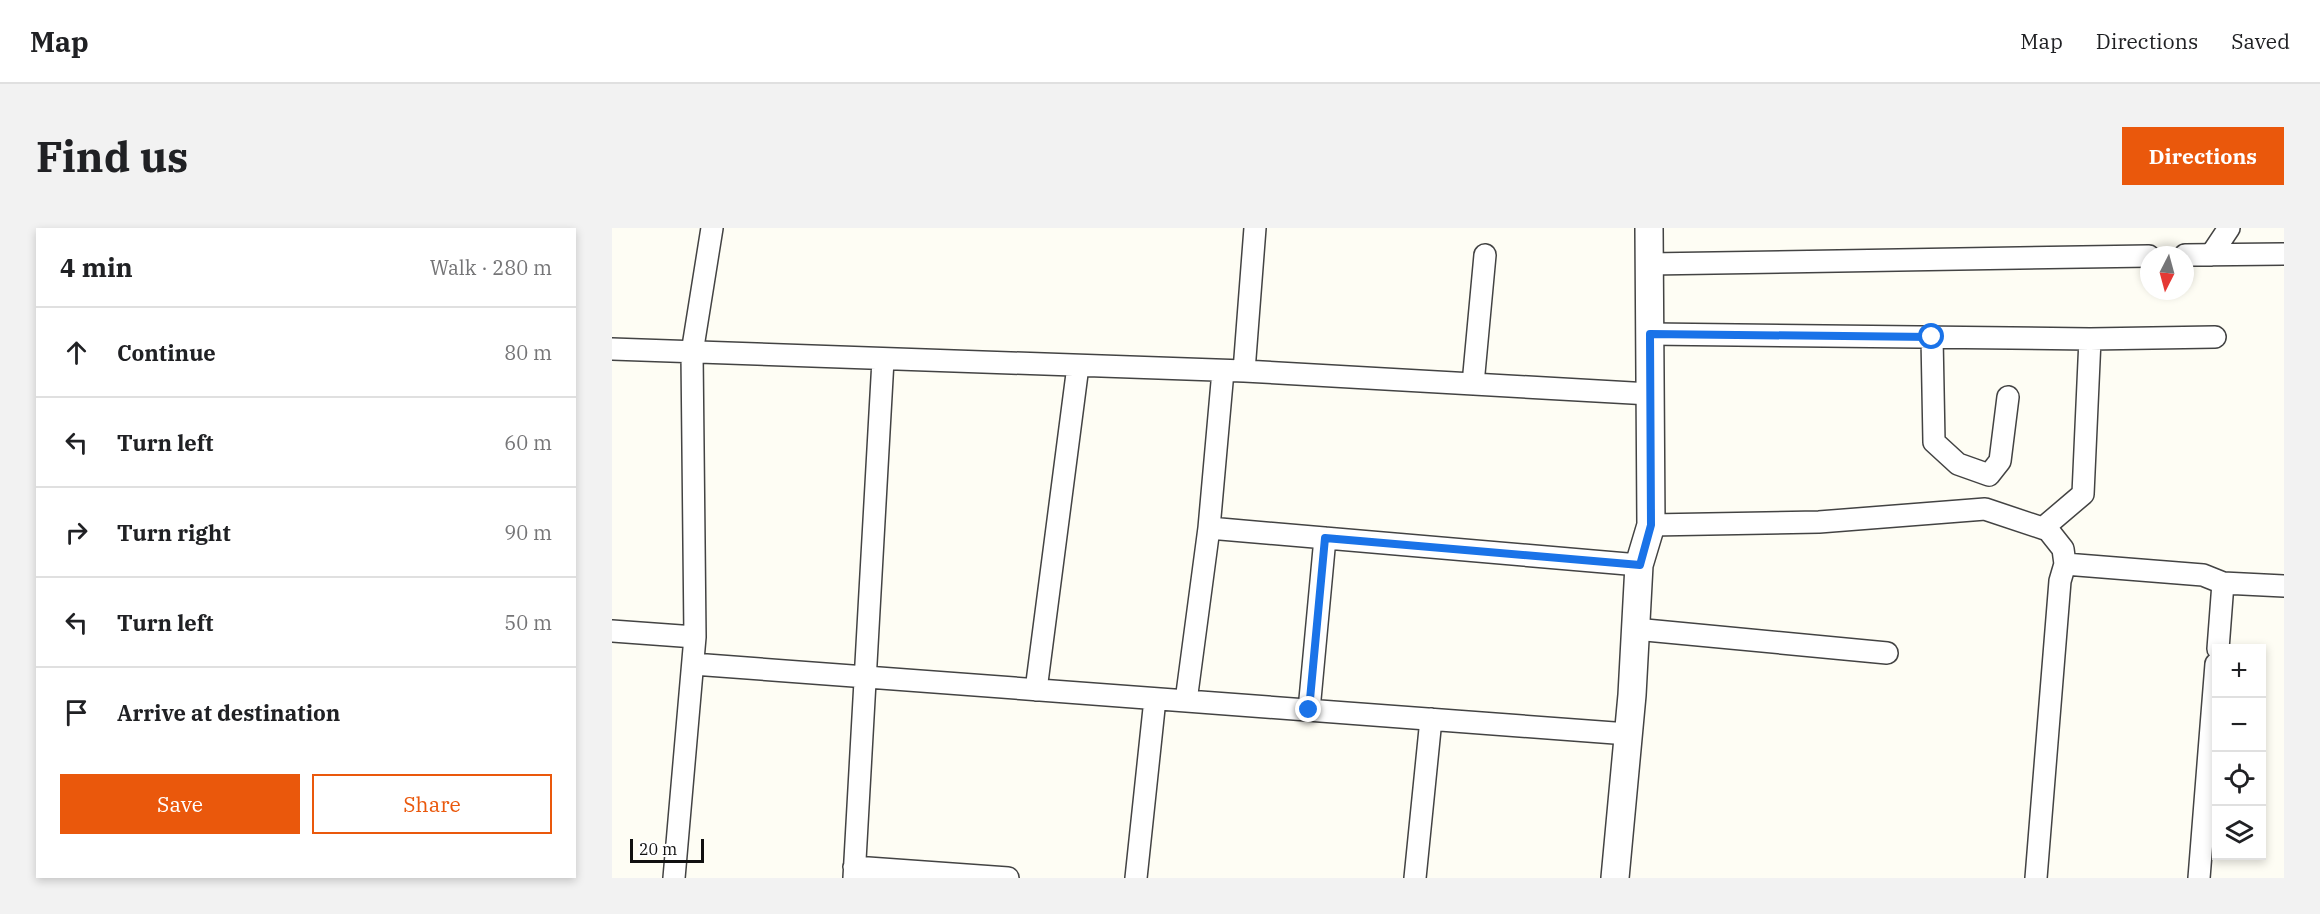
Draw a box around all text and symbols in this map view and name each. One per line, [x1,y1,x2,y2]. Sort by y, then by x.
text: Map [30,23,89,60]
text: Map [2020,27,2063,55]
text: Directions [2096,27,2198,55]
text: Saved [2231,27,2290,55]
button: Directions [2122,127,2284,185]
text: Find us [36,129,188,184]
north arrow [2140,246,2194,300]
text: 4 min [60,250,133,284]
text: Walk · 280 m [430,254,552,281]
route start [1918,323,1944,349]
icon: ahead [60,336,93,369]
text: Continue [117,338,216,367]
text: 80 m [504,339,552,366]
icon: left [60,426,93,459]
text: Turn left [117,428,213,457]
text: 60 m [504,429,552,456]
icon: right [60,516,93,549]
text: Turn right [117,518,231,547]
text: 90 m [504,519,552,546]
icon: left [60,606,93,639]
text: Turn left [117,608,213,637]
text: 50 m [504,609,552,636]
map controls [2212,644,2266,860]
button: + [2212,644,2266,698]
icon: arrive [60,696,93,729]
route end [1295,696,1321,722]
text: Arrive at destination [117,698,340,727]
button: − [2212,698,2266,752]
button: locate [2212,752,2266,806]
button: Save [60,774,300,834]
button: Share [312,774,552,834]
button: layers [2212,806,2266,860]
scale bar [630,836,704,864]
text: 20 m [639,839,677,859]

